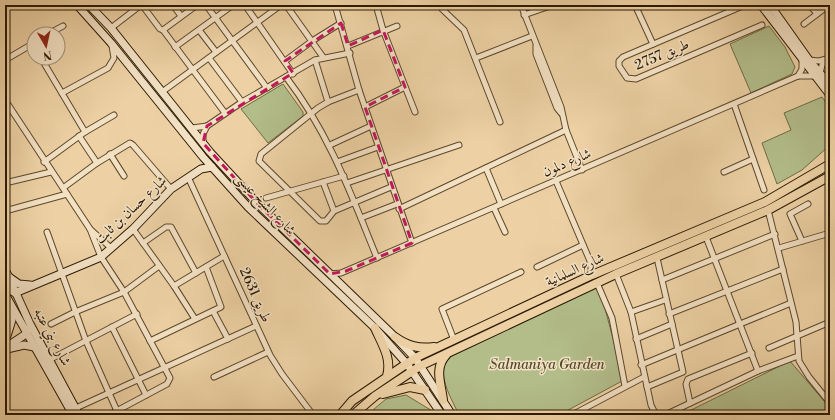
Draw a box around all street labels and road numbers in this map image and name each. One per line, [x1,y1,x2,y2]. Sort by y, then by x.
street label: طريق 2757 [632,35,692,75]
street label: شارع دلمون [540,145,595,183]
street label: شارع الشيخ عيسى [228,169,299,241]
street label: شارع حسان بن ثابت [91,172,172,249]
street label: شارع السلمانية [543,249,608,293]
street label: طريق 2631 [235,265,275,325]
street label: شارع بني عتبه [27,305,75,371]

